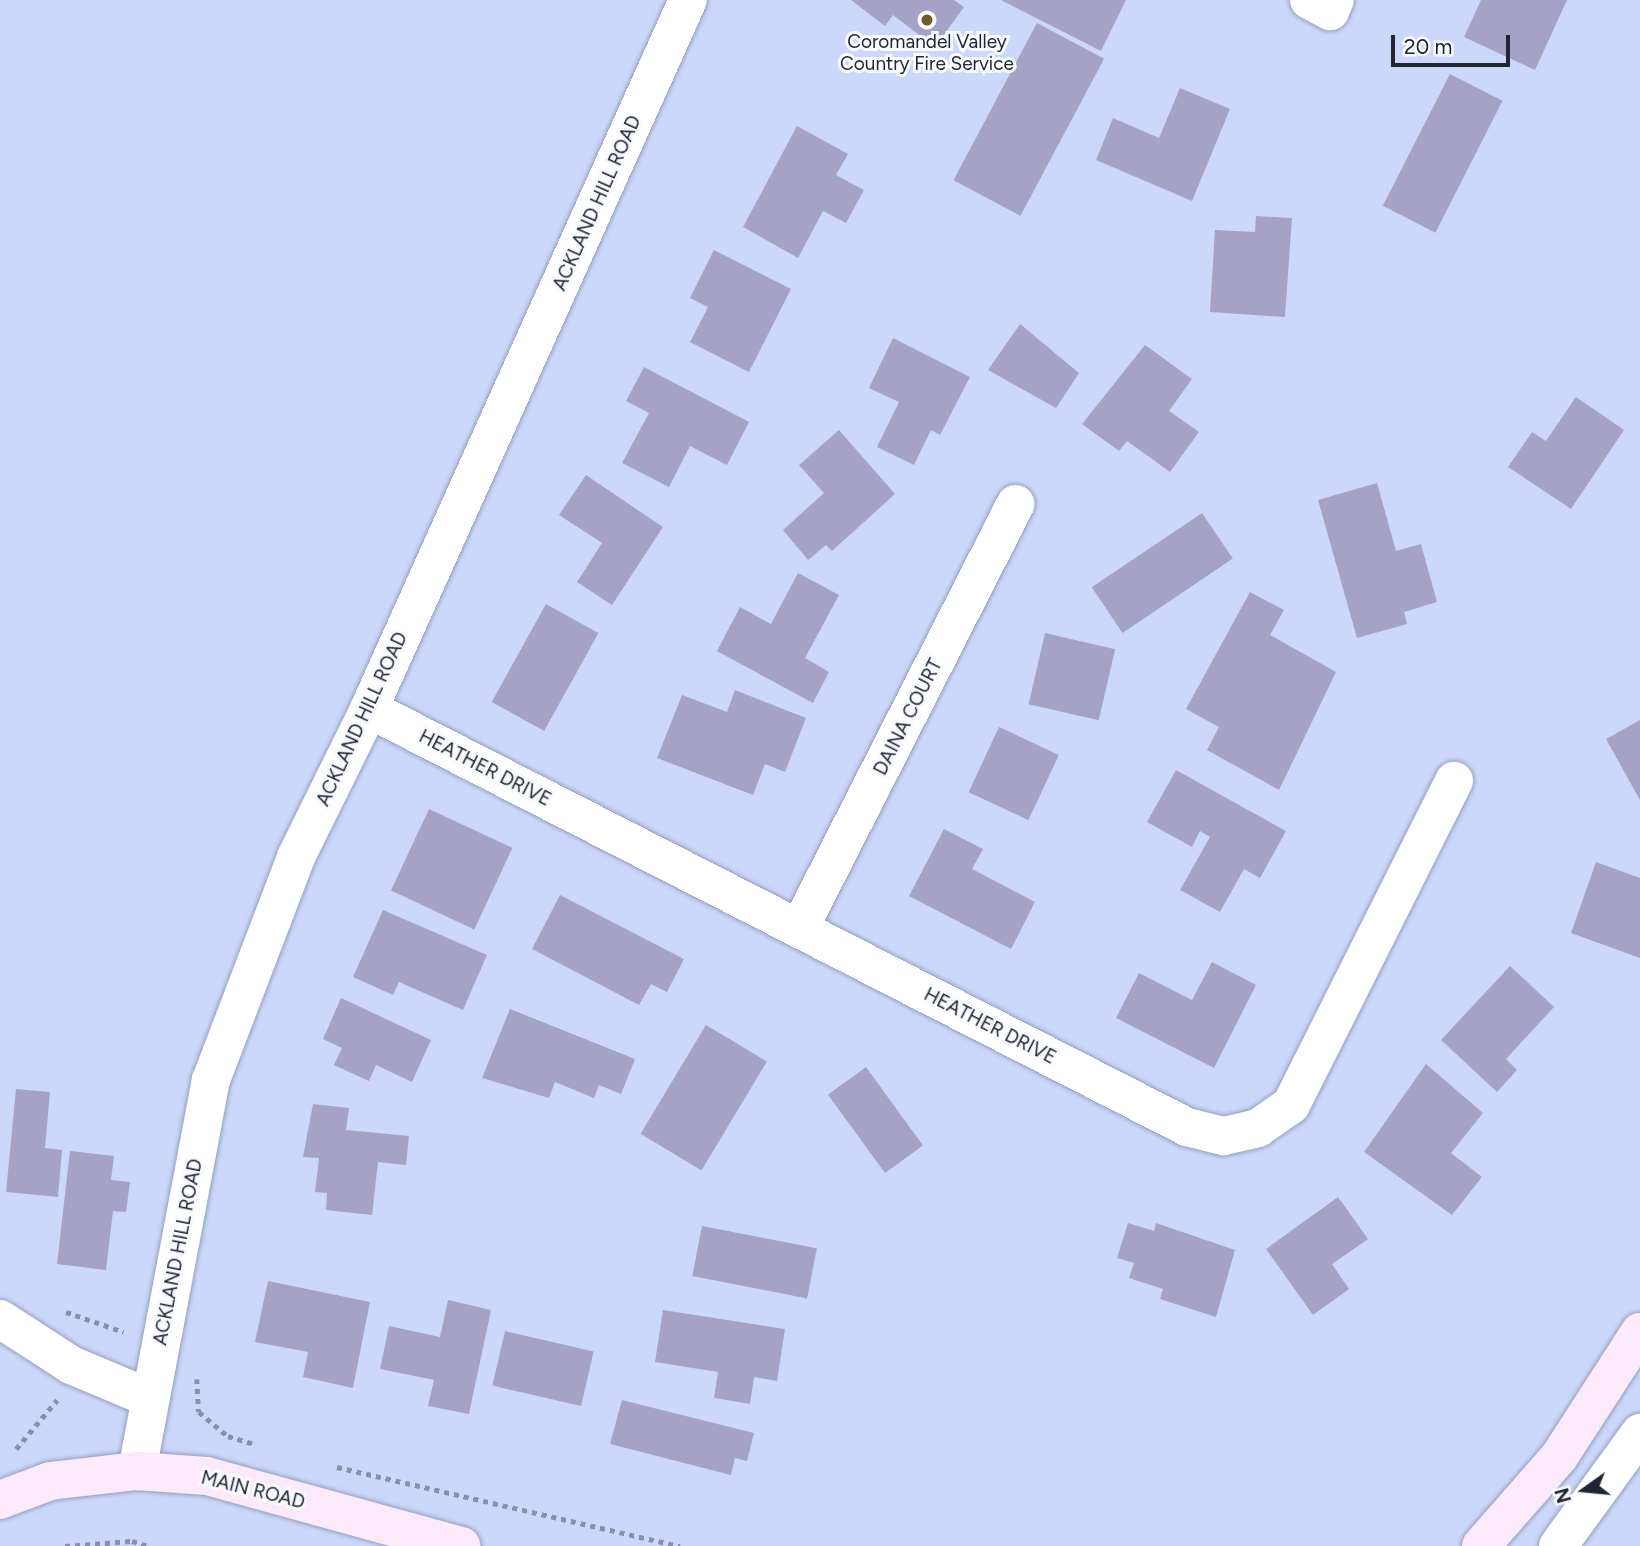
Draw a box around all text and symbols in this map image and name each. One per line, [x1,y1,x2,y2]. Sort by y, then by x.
marker: Coromandel Valley Country Fire Service [919,12,935,28]
scale bar [1395,21,1514,65]
place label: Coromandel Valley Country Fire Service [840,31,1014,75]
text: 20 m [1404,34,1452,59]
street label: ACKLAND HILL ROAD [548,112,646,294]
street label: ACKLAND HILL ROAD [312,628,412,810]
street label: DAINA COURT [869,655,947,779]
street label: HEATHER DRIVE [415,725,555,811]
street label: HEATHER DRIVE [920,983,1060,1069]
street label: ACKLAND HILL ROAD [149,1157,207,1347]
north arrow [1549,1455,1619,1525]
street label: MAIN ROAD [199,1466,307,1514]
text: N [1550,1485,1576,1506]

